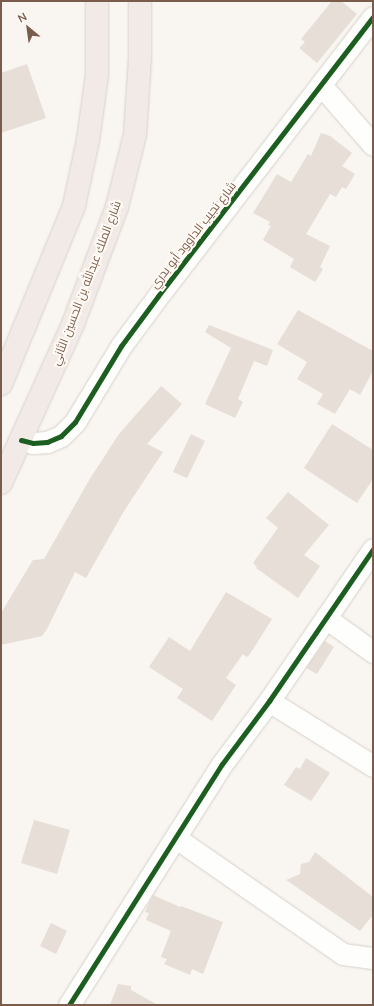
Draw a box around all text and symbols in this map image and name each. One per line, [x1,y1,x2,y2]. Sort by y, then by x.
north arrow [8,8,48,48]
text: N [15,9,29,26]
street label: شارع نجيب الداوود أبو بدري [147,179,239,291]
street label: شارع الملك عبدالله بن الحسين الثاني [48,199,124,367]

